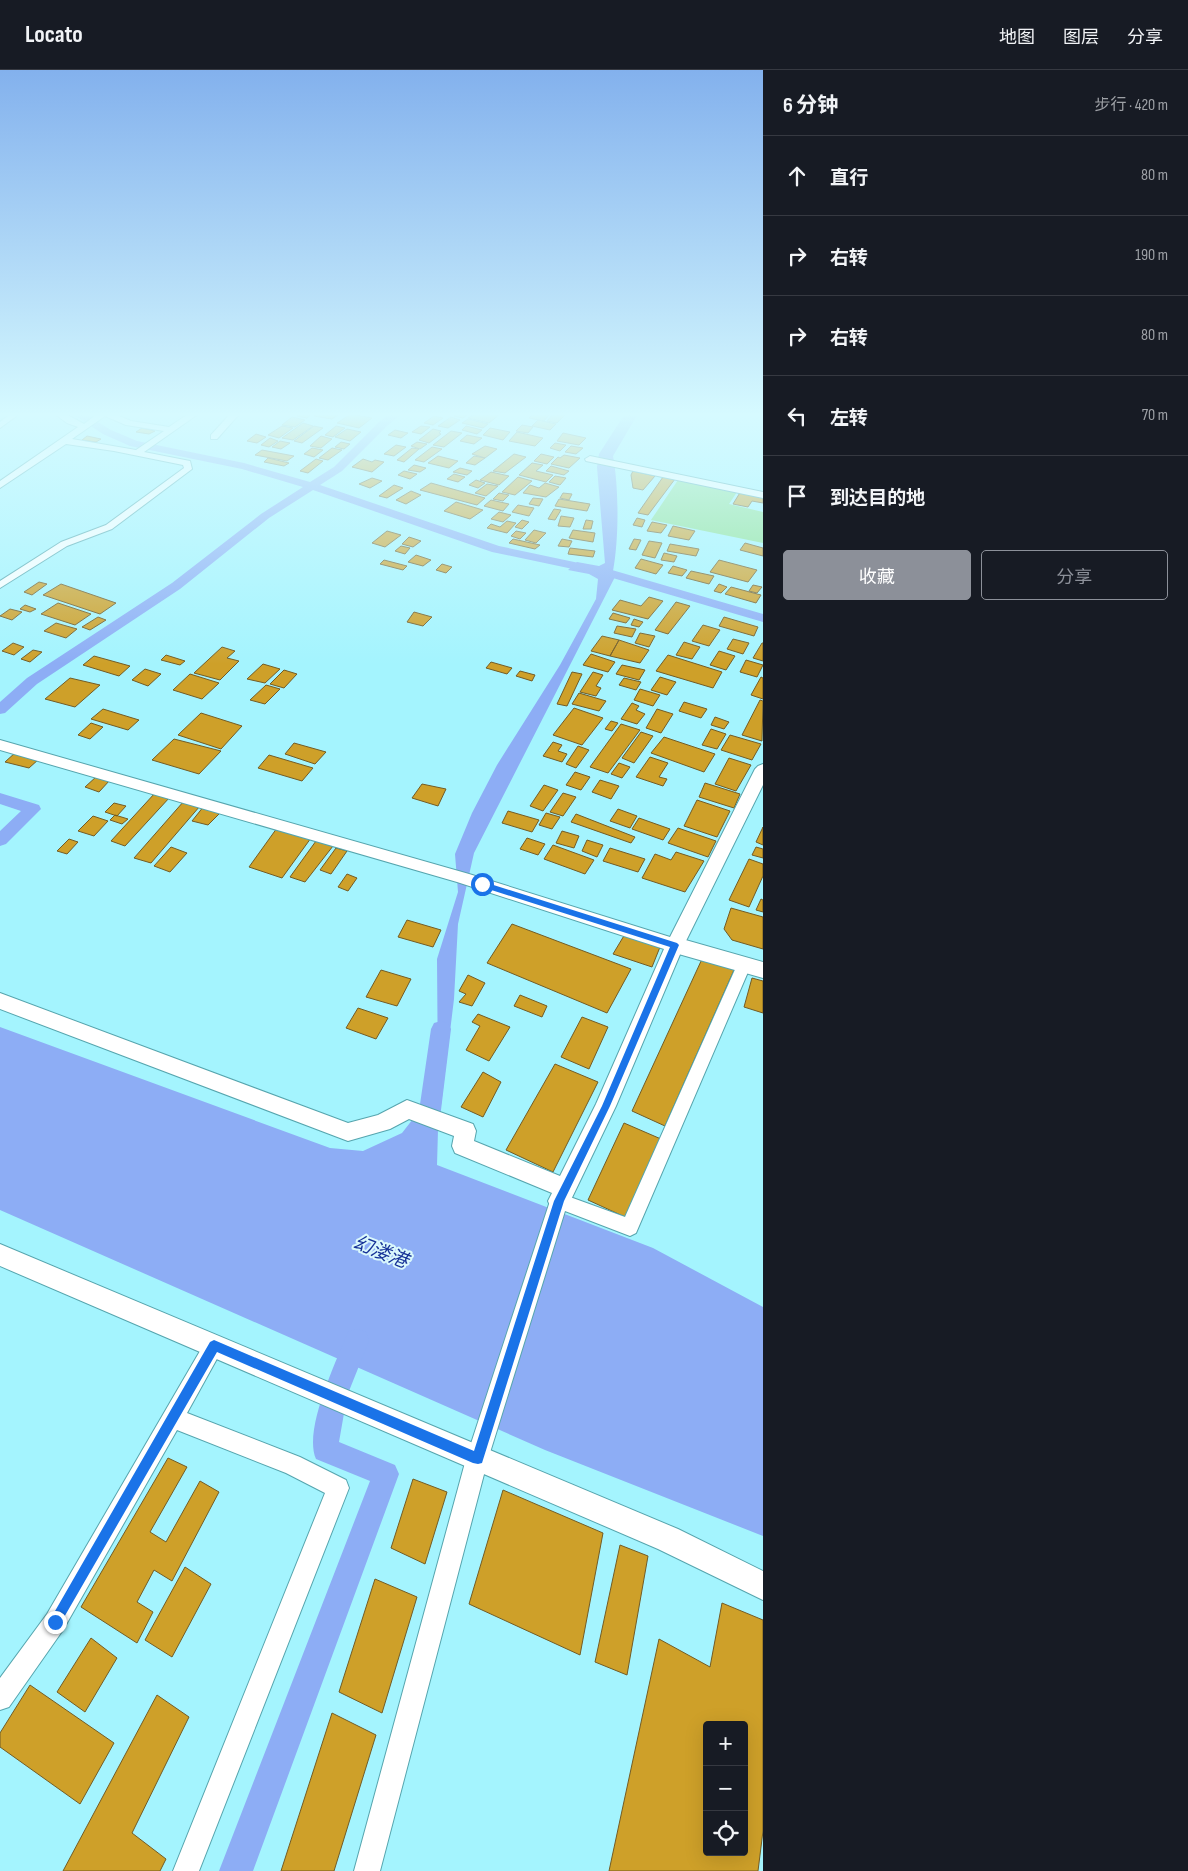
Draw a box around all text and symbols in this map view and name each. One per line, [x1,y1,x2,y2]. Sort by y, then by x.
text: Locato [25,20,83,49]
text: 地图 [999,27,1035,48]
text: 图层 [1063,27,1099,48]
text: 分享 [1127,27,1163,48]
text: 6 分钟 [783,93,838,118]
text: 步行 · 420 m [1094,96,1168,115]
icon: ahead [783,162,811,190]
text: 80 m [1141,166,1168,185]
text: 直行 [830,167,868,190]
icon: right [783,242,811,270]
text: 190 m [1135,246,1168,265]
text: 右转 [830,247,868,270]
icon: right [783,322,811,350]
text: 80 m [1141,326,1168,345]
text: 右转 [830,327,868,350]
icon: left [783,402,811,430]
text: 70 m [1142,406,1168,425]
text: 左转 [830,407,868,430]
icon: arrive [783,482,811,510]
text: 到达目的地 [830,487,925,510]
button: 收藏 [783,550,971,600]
button: 分享 [981,550,1168,600]
route start [471,873,494,896]
water label: 幻溇港 [350,1231,414,1274]
route end [44,1611,67,1634]
map controls [703,1721,748,1856]
button: + [703,1721,748,1766]
button: − [703,1766,748,1811]
button: locate [703,1811,748,1856]

